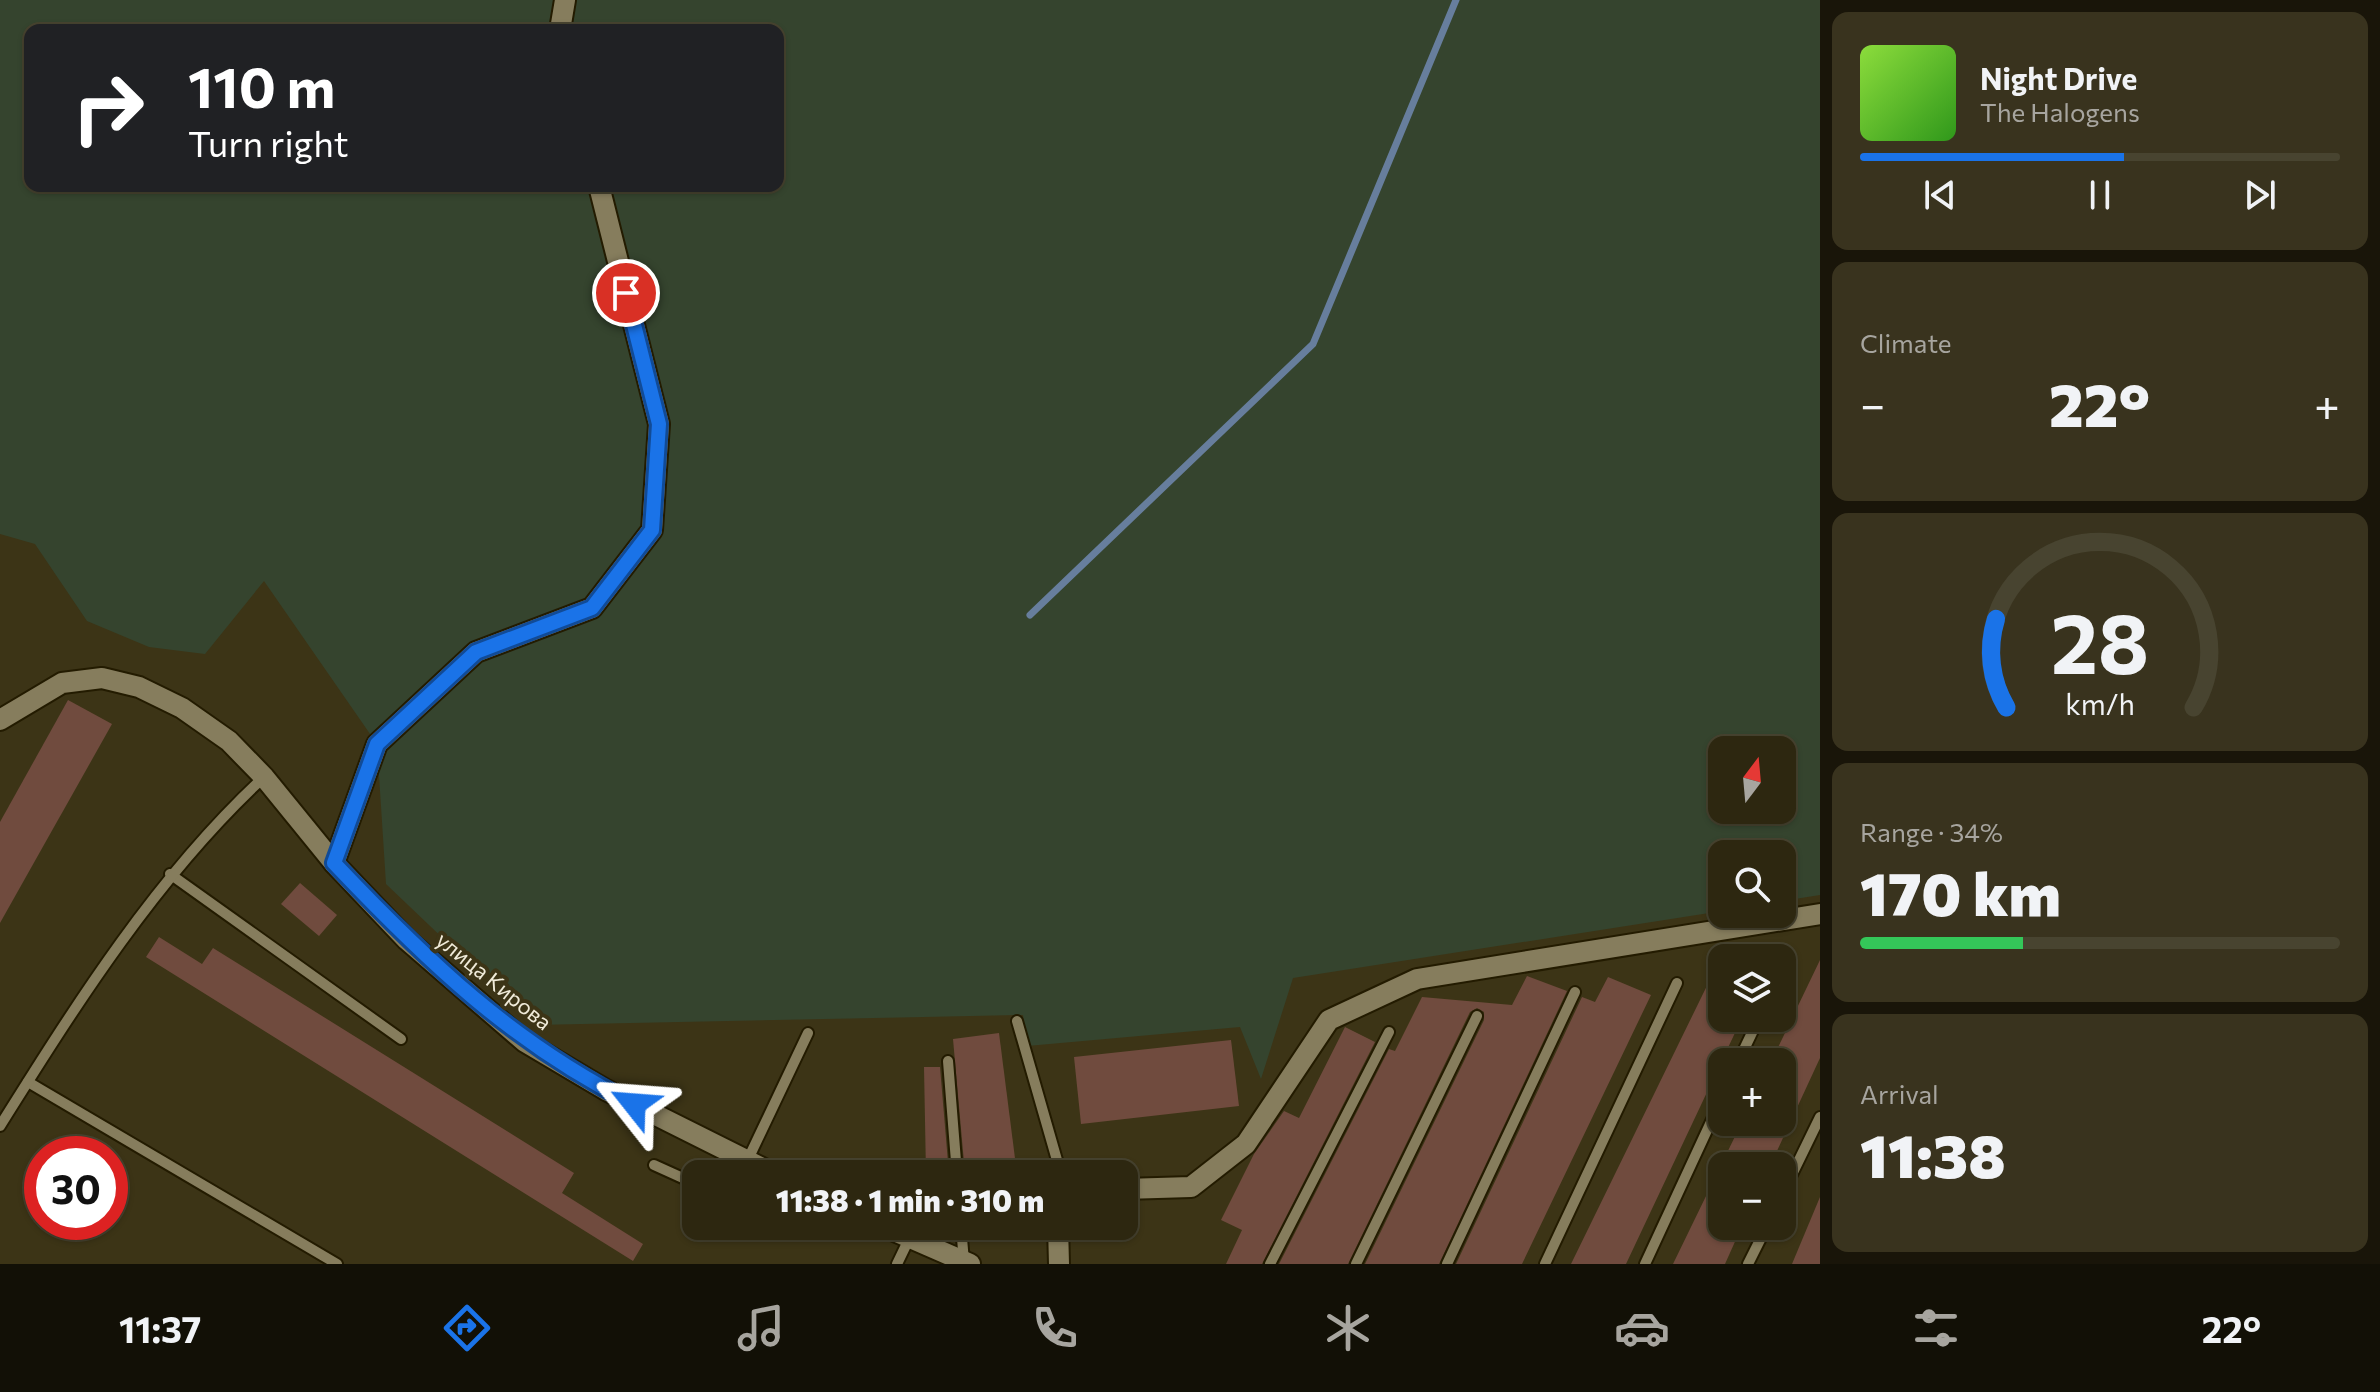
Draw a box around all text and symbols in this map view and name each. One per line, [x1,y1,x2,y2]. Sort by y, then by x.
text: 110 m [188,51,335,120]
icon: right [56,56,160,160]
text: Night Drive [1980,59,2137,96]
text: The Halogens [1980,96,2140,127]
text: Turn right [188,120,349,164]
icon: previous [1918,173,1962,217]
icon: pause [2078,173,2122,217]
icon: next [2238,173,2282,217]
pin [592,259,660,327]
icon: arrive [604,271,648,315]
text: Climate [1860,327,1952,358]
text: 22° [2049,366,2150,439]
text: − [1860,376,1885,430]
text: + [2314,376,2340,430]
text: 28 [2051,589,2149,691]
text: km/h [2065,686,2135,721]
north arrow [1708,736,1796,824]
map controls [1708,736,1796,1240]
text: Range · 34% [1860,816,2003,847]
button: search [1708,840,1796,928]
text: 170 km [1860,855,2061,928]
street label: улица Кирова [431,926,558,1035]
button: layers [1708,944,1796,1032]
button: + [1708,1048,1796,1136]
position arrow [592,1062,676,1146]
text: Arrival [1860,1078,1939,1109]
text: 11:38 [1860,1117,2006,1190]
speed limit sign: 30 [24,1136,128,1240]
button: − [1708,1152,1796,1240]
text: 11:38 · 1 min · 310 m [776,1181,1044,1218]
icon: directions [439,1300,495,1356]
icon: music [733,1300,789,1356]
icon: phone [1027,1300,1083,1356]
icon: climate [1320,1300,1376,1356]
icon: car [1614,1300,1670,1356]
icon: filters [1908,1300,1964,1356]
text: 11:37 [119,1306,201,1350]
text: 22° [2202,1306,2261,1350]

